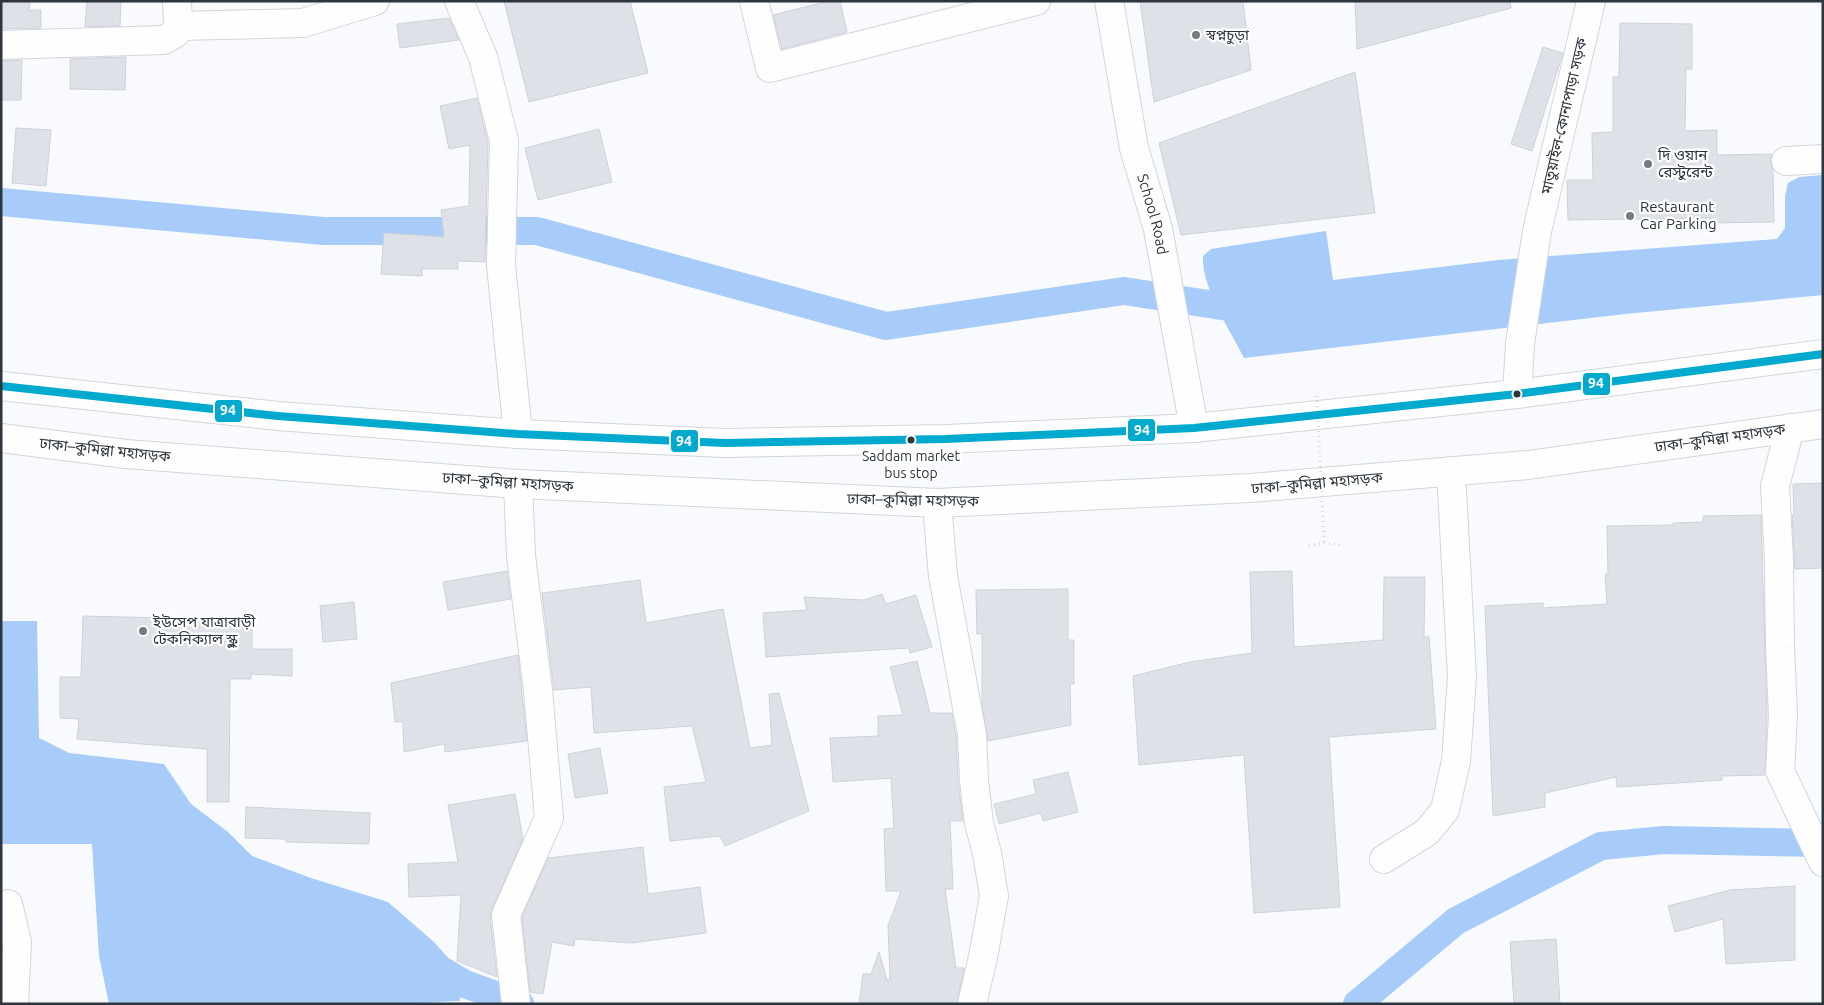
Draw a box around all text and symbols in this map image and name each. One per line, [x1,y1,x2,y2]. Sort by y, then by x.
place label: স্বপ্নচুড়া [1205,26,1250,45]
marker: স্বপ্নচুড়া [1190,29,1202,41]
street label: মাতুয়াইল-কোনাপাড়া সড়ক [1537,35,1591,197]
place label: দি ওয়ান রেস্টুরেন্ট [1657,146,1714,181]
marker: দি ওয়ান রেস্টুরেন্ট [1642,158,1654,170]
street label: School Road [1134,172,1171,256]
place label: Restaurant Car Parking [1640,198,1717,232]
marker: Restaurant Car Parking [1624,210,1636,222]
line badge: 94 [1582,372,1611,396]
text: 94 [1588,375,1604,391]
unlabelled marker [1512,389,1522,399]
line badge: 94 [214,399,243,423]
text: 94 [220,402,236,418]
line badge: 94 [1127,418,1156,442]
street label: ঢাকা–কুমিল্লা মহাসড়ক [1653,420,1787,456]
text: 94 [1134,422,1150,438]
line badge: 94 [670,429,699,453]
text: 94 [676,433,692,449]
street label: ঢাকা–কুমিল্লা মহাসড়ক [38,434,172,466]
marker: Saddam market bus stop [906,435,916,445]
place label: Saddam market bus stop [862,448,961,481]
street label: ঢাকা–কুমিল্লা মহাসড়ক [441,468,575,496]
street label: ঢাকা–কুমিল্লা মহাসড়ক [1250,468,1384,498]
street label: ঢাকা–কুমিল্লা মহাসড়ক [846,490,980,510]
place label: ইউসেপ যাত্রাবাড়ী টেকনিক্যাল স্কুল [152,613,257,648]
marker: ইউসেপ যাত্রাবাড়ী টেকনিক্যাল স্কুল [137,625,149,637]

